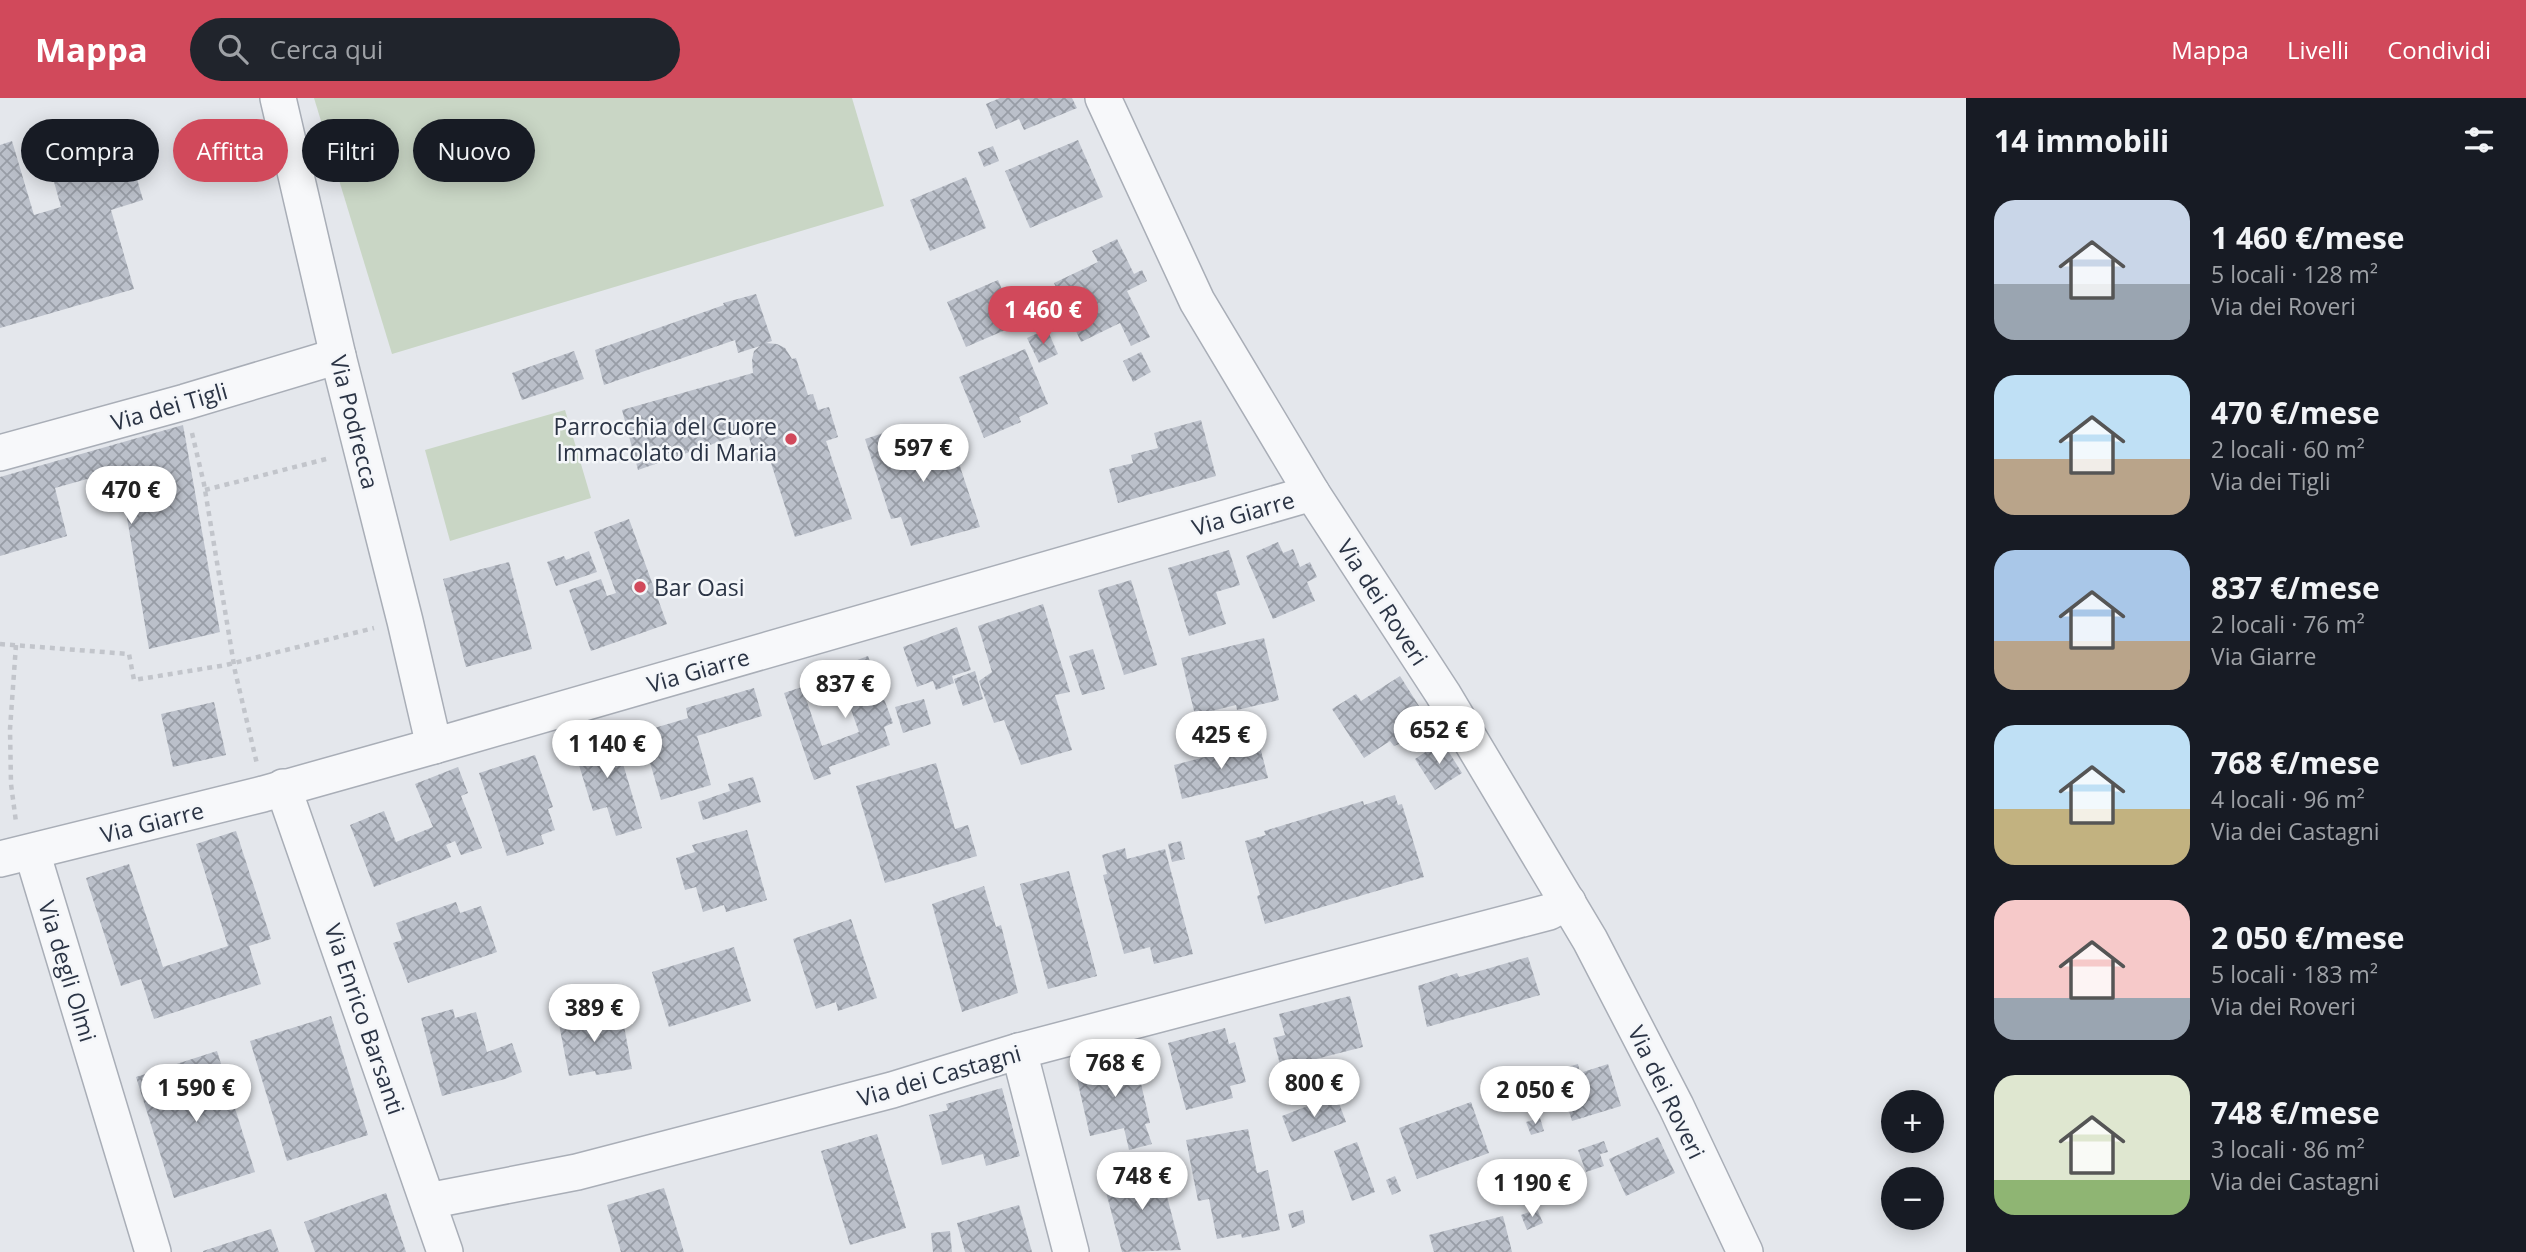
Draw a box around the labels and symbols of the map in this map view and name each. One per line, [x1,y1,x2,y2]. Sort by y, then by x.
pin: 1 460 € [978,286,1108,346]
street label: Via Podrecca [323,352,387,492]
street label: Via dei Tigli [107,374,231,438]
place label: Parrocchia del Cuore Immacolato di Maria [554,410,777,468]
pin: 597 € [874,424,972,484]
marker: Parrocchia del Cuore Immacolato di Maria [783,431,799,447]
pin: 470 € [82,466,180,526]
street label: Via Giarre [1188,483,1298,543]
street label: Via dei Roveri [1330,533,1436,671]
place label: Bar Oasi [654,571,744,603]
marker: Bar Oasi [632,579,648,595]
street label: Via Giarre [643,640,753,700]
pin: 837 € [796,660,894,720]
pin: 652 € [1390,706,1488,766]
pin: 425 € [1172,712,1270,771]
pin: 1 140 € [542,720,672,780]
street label: Via Giarre [97,794,207,850]
street label: Via degli Olmi [31,896,105,1046]
street label: Via Enrico Barsanti [317,919,413,1119]
pin: 389 € [545,984,643,1044]
street label: Via dei Roveri [1621,1020,1713,1164]
street label: Via dei Castagni [854,1036,1024,1114]
pin: 768 € [1066,1040,1164,1099]
pin: 800 € [1265,1060,1363,1119]
pin: 1 590 € [131,1065,261,1124]
pin: 2 050 € [1470,1066,1600,1126]
pin: 748 € [1093,1152,1191,1212]
pin: 1 190 € [1467,1160,1597,1219]

